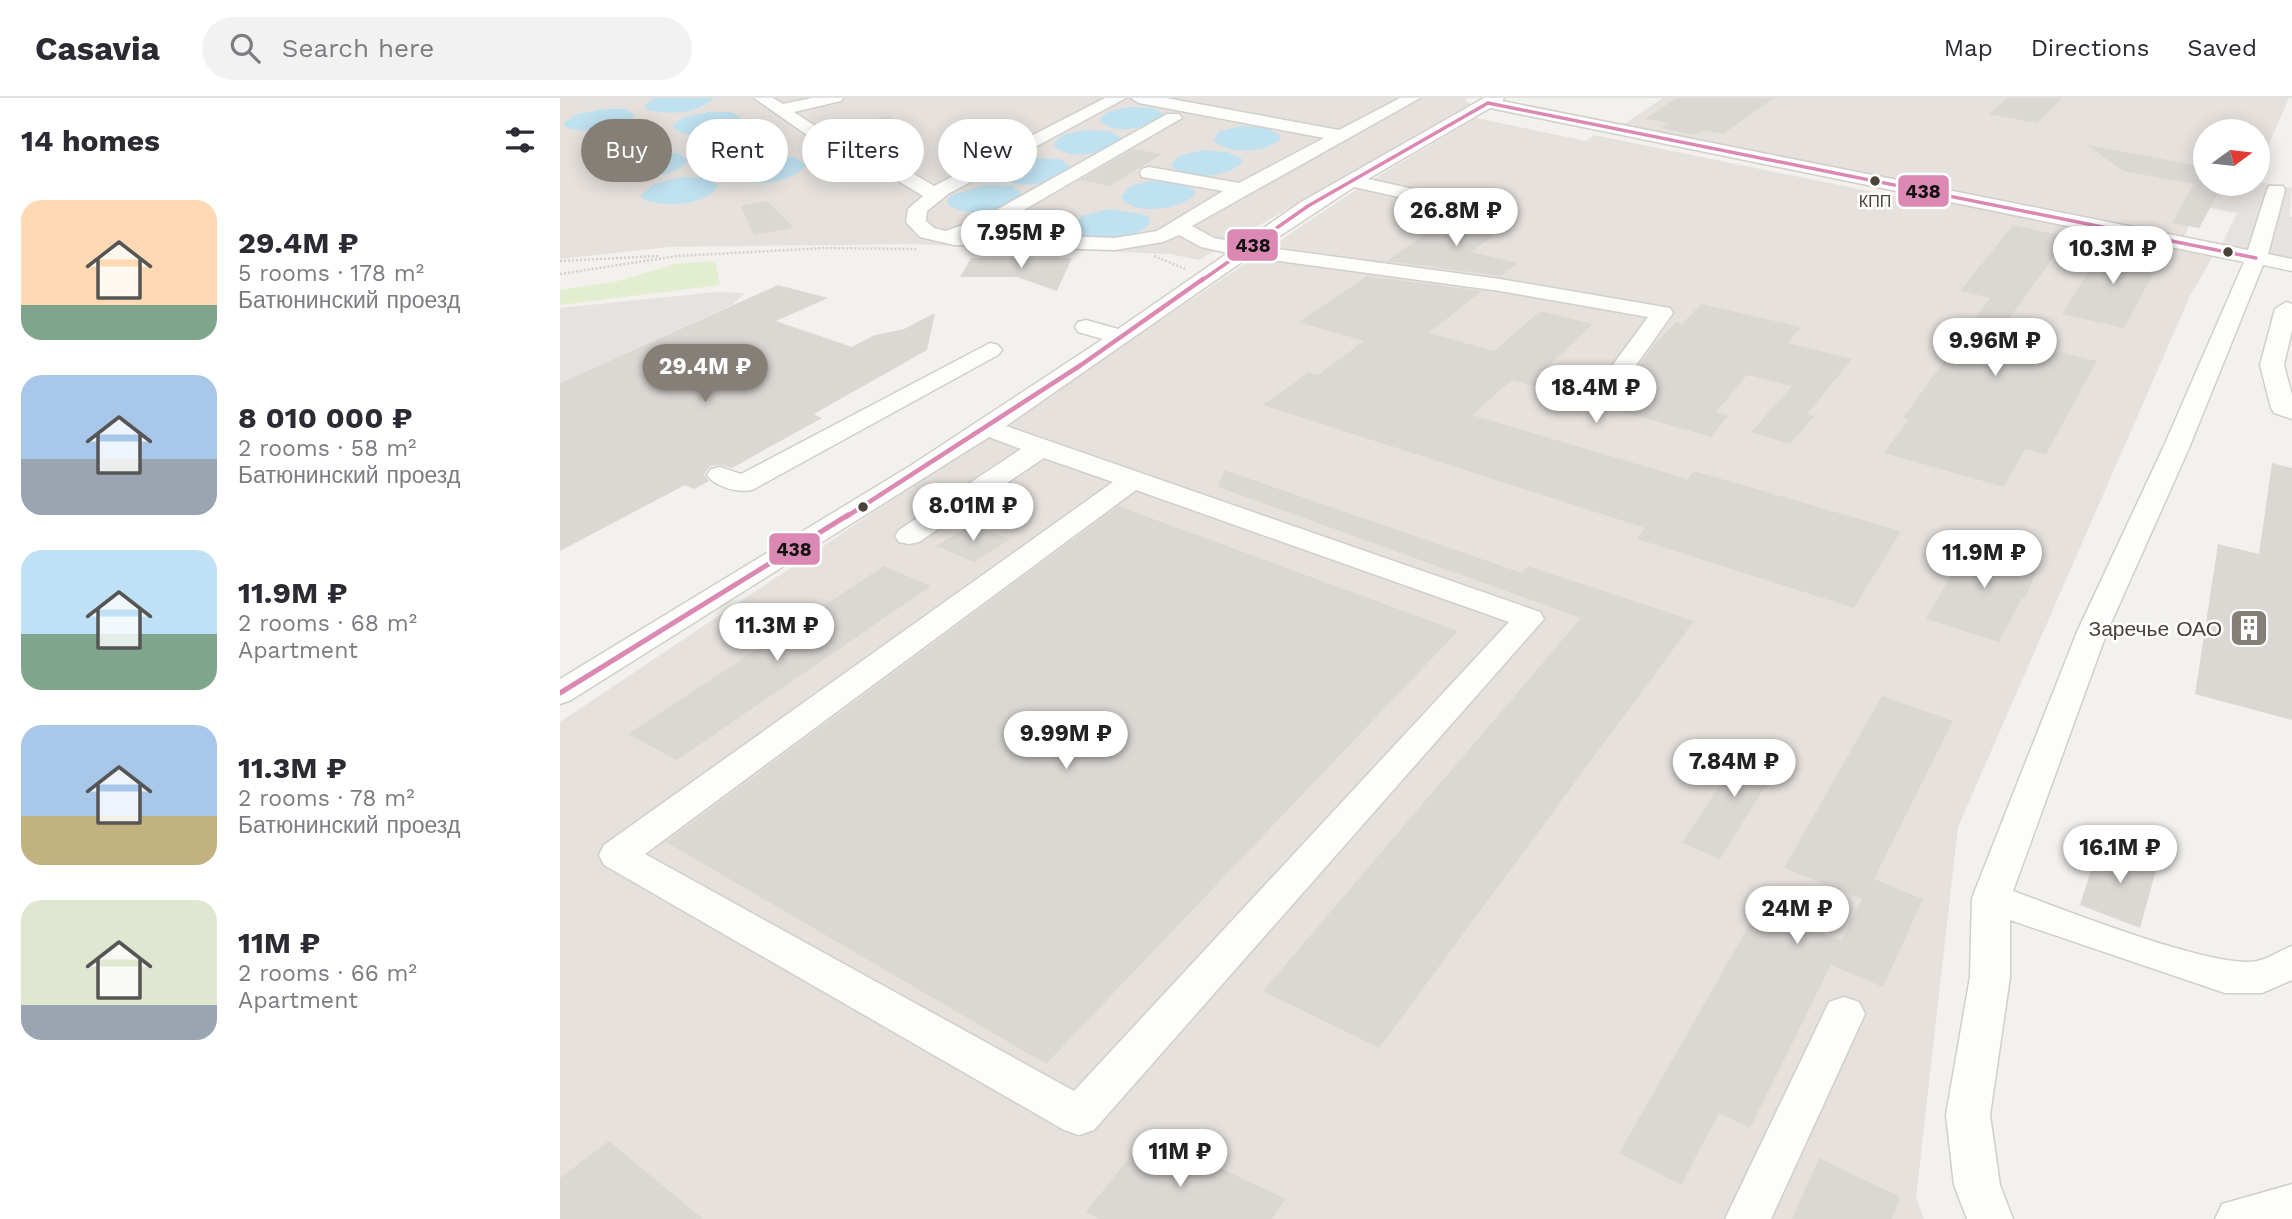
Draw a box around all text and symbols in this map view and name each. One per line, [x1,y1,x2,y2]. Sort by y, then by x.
search box [202,17,692,80]
text: Casavia [35,29,160,68]
icon: search [226,29,264,67]
text: Search here [282,33,434,63]
text: Map [1944,34,1993,62]
text: Directions [2031,34,2149,62]
text: Saved [2187,34,2257,62]
chip: Buy [581,119,672,182]
chip: Rent [686,119,788,182]
chip: Filters [802,119,924,182]
chip: New [938,119,1037,182]
north arrow [2193,119,2270,196]
map controls [2193,119,2270,196]
icon: filters [501,121,539,159]
text: 14 homes [21,123,160,158]
marker: КПП [1868,174,1882,188]
line badge: 438 [1897,174,1950,208]
text: 438 [1905,180,1941,203]
pin: 26.8M ₽ [1391,188,1521,248]
place label: КПП [1859,192,1891,211]
text: 26.8M ₽ [1410,197,1502,224]
pin: 7.95M ₽ [956,211,1086,270]
text: 7.95M ₽ [977,219,1065,246]
text: 29.4M ₽ [238,225,359,260]
pin: 10.3M ₽ [2048,226,2178,286]
icon: home [77,228,161,312]
line badge: 438 [1226,228,1279,262]
text: 438 [1235,234,1271,257]
text: 10.3M ₽ [2069,235,2157,262]
unlabelled marker [2221,245,2235,259]
text: 5 rooms · 178 m² [238,260,424,287]
text: Батюнинский проезд [238,287,460,314]
pin: 9.96M ₽ [1930,318,2060,378]
text: 9.96M ₽ [1949,327,2041,354]
pin: 29.4M ₽ [640,344,770,404]
text: 29.4M ₽ [659,353,751,380]
pin: 18.4M ₽ [1531,366,1661,425]
text: 18.4M ₽ [1551,374,1641,401]
text: 8 010 000 ₽ [238,400,413,435]
icon: home [77,403,161,487]
text: 2 rooms · 58 m² [238,435,417,462]
text: Батюнинский проезд [238,462,460,489]
pin: 8.01M ₽ [908,484,1038,543]
text: 8.01M ₽ [929,492,1017,519]
unlabelled marker [856,500,870,514]
pin: 11.9M ₽ [1919,531,2049,590]
line badge: 438 [768,532,821,566]
text: 438 [776,538,812,561]
text: 11.9M ₽ [1942,539,2026,566]
text: 11.9M ₽ [238,575,348,610]
icon: home [77,578,161,662]
pin: 11.3M ₽ [712,603,842,663]
building icon: Заречье ОАО [2228,607,2270,649]
text: 2 rooms · 68 m² [238,610,417,637]
text: 11.3M ₽ [735,612,819,639]
place label: Заречье ОАО [2089,616,2222,641]
text: Apartment [238,637,358,664]
pin: 9.99M ₽ [1001,712,1131,771]
text: 9.99M ₽ [1020,720,1112,747]
pin: 7.84M ₽ [1669,740,1799,799]
text: 7.84M ₽ [1689,748,1779,775]
text: 11.3M ₽ [238,750,347,785]
icon: home [77,753,161,837]
text: 2 rooms · 78 m² [238,785,415,812]
text: Батюнинский проезд [238,812,460,839]
pin: 16.1M ₽ [2055,826,2185,885]
text: 16.1M ₽ [2079,834,2161,861]
pin: 24M ₽ [1748,886,1846,946]
text: 24M ₽ [1761,895,1833,922]
text: 11M ₽ [238,925,320,960]
icon: home [77,928,161,1012]
text: 2 rooms · 66 m² [238,960,417,987]
text: Apartment [238,987,358,1014]
pin: 11M ₽ [1131,1130,1229,1189]
text: 11M ₽ [1148,1138,1212,1165]

